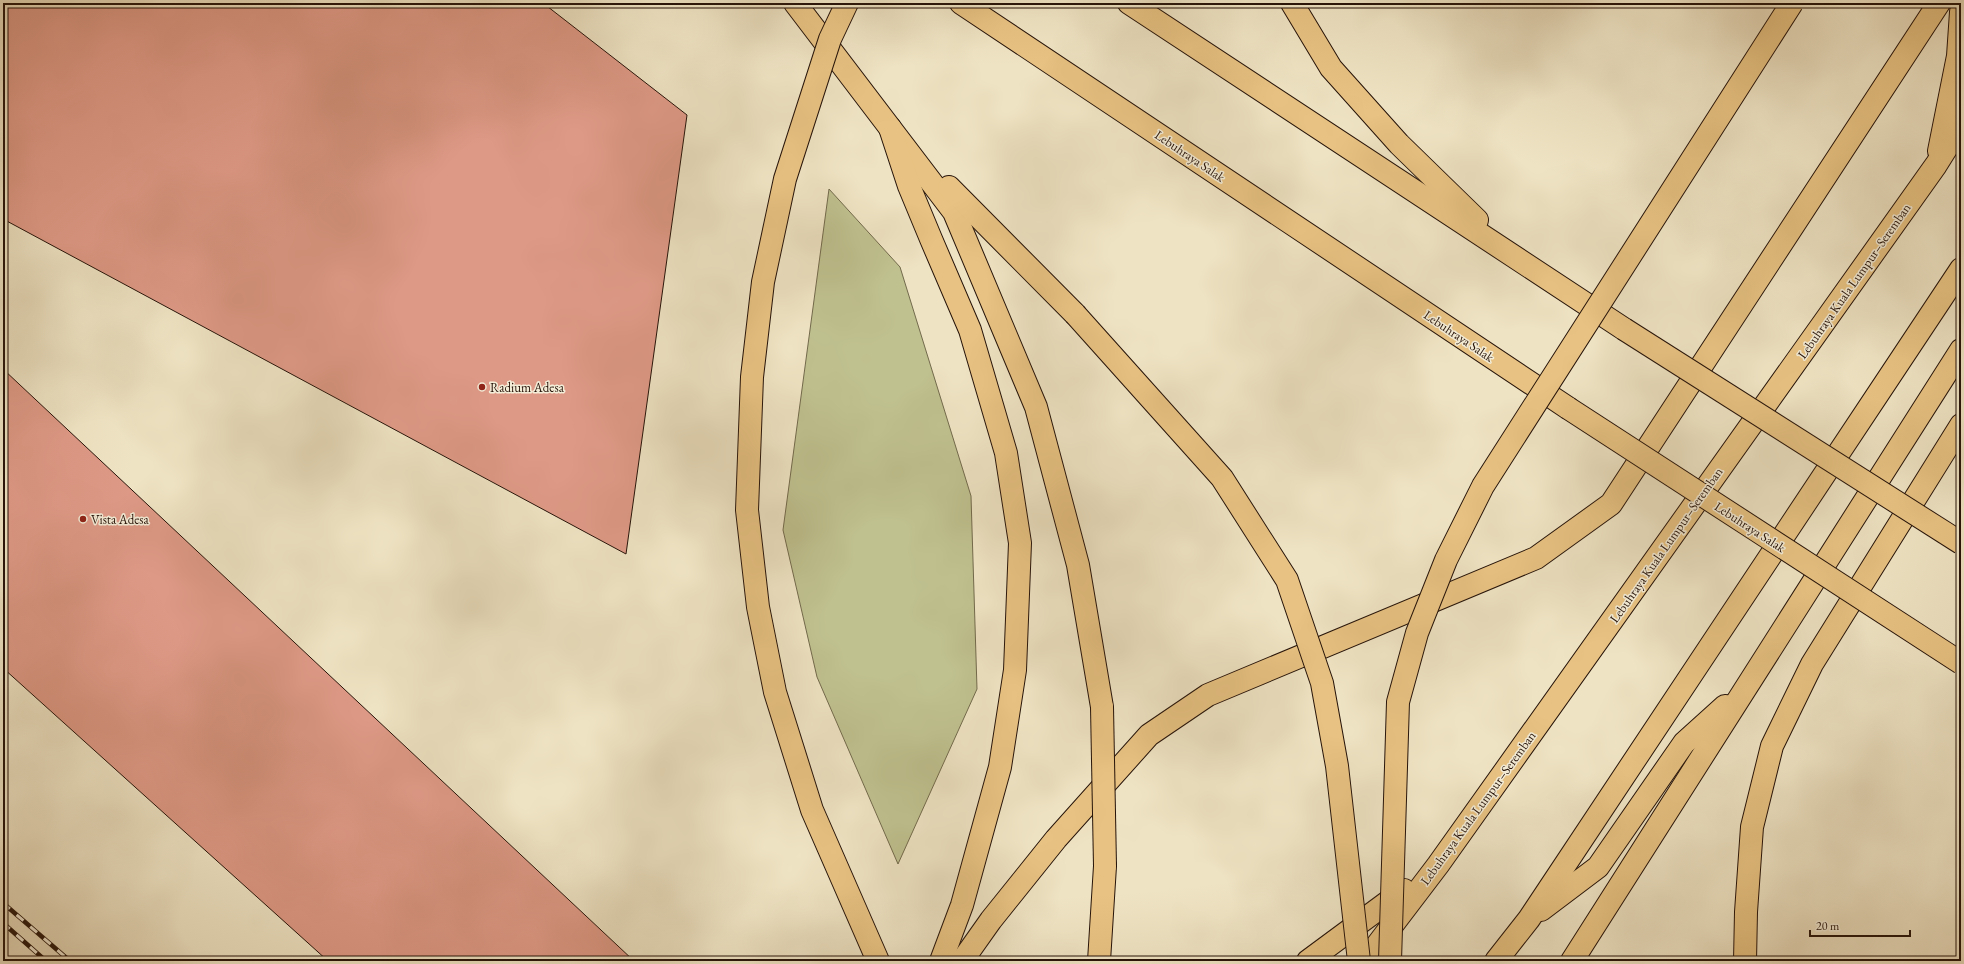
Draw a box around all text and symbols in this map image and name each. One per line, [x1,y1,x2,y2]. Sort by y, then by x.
street label: Lebuhraya Salak [1152,126,1229,186]
street label: Lebuhraya Kuala Lumpur–Seremban [1794,200,1914,362]
street label: Lebuhraya Salak [1421,306,1498,366]
place label: Radium Adesa [490,379,565,396]
marker: Radium Adesa [477,382,487,392]
street label: Lebuhraya Kuala Lumpur–Seremban [1606,464,1726,626]
street label: Lebuhraya Salak [1711,498,1789,557]
place label: Vista Adesa [91,511,150,528]
marker: Vista Adesa [78,514,88,524]
street label: Lebuhraya Kuala Lumpur–Seremban [1416,728,1540,888]
scale bar [1810,912,1910,938]
text: 20 m [1816,918,1840,934]

